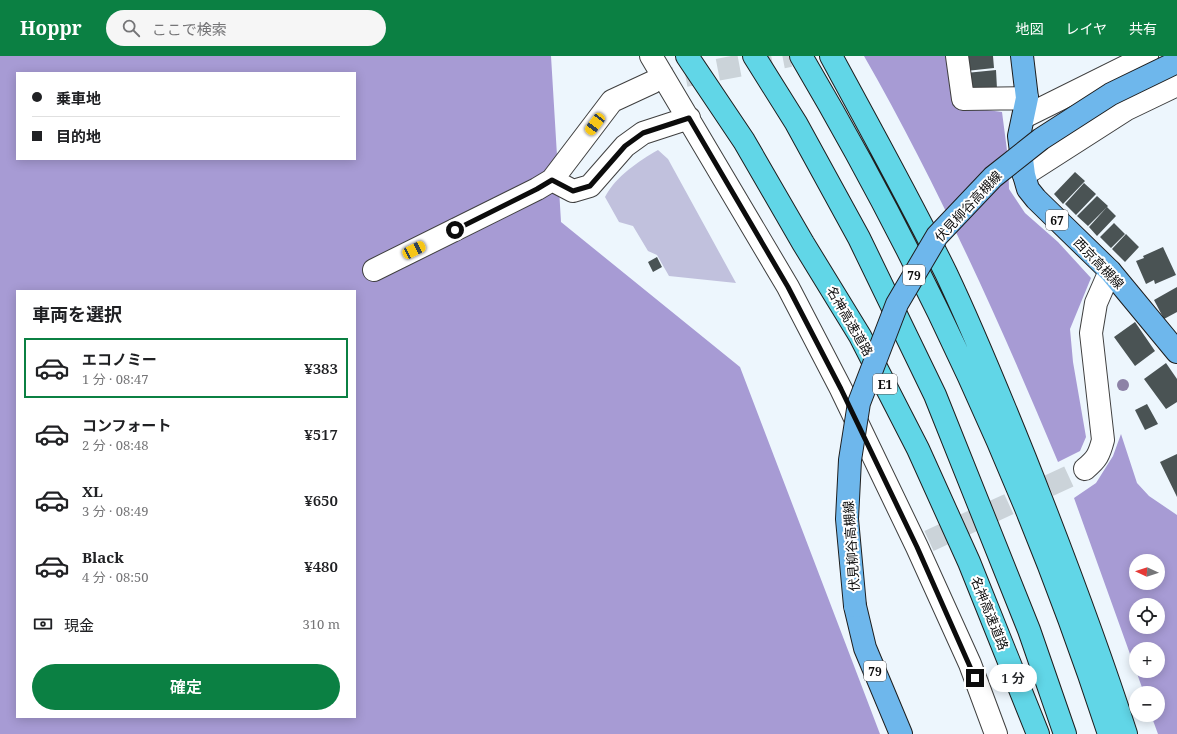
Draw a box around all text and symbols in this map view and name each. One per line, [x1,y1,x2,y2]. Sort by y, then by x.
search box [106,10,386,46]
text: Hoppr [20,15,82,41]
icon: search [120,17,142,39]
text: ここで検索 [152,19,227,39]
text: 地図 [1015,19,1043,38]
text: レイヤ [1065,19,1107,38]
text: 共有 [1129,19,1157,38]
text: 乗車地 [56,88,101,108]
car [583,111,607,137]
text: 目的地 [56,126,101,146]
street label: 伏見柳谷高槻線 [930,167,1006,245]
road number: 67 [1046,210,1068,230]
route start [446,221,464,239]
street label: 西京高槻線 [1070,233,1128,293]
car [401,239,427,261]
road number: 79 [903,265,925,285]
street label: 名神高速道路 [823,283,877,359]
text: 車両を選択 [32,302,122,326]
text: エコノミー [82,349,157,369]
icon: car [34,350,70,386]
text: ¥383 [304,358,338,378]
text: 1 分 · 08:47 [82,370,148,388]
road number: E1 [873,374,897,394]
text: コンフォート [82,415,172,435]
icon: car [34,416,70,452]
text: ¥517 [304,424,338,444]
text: 2 分 · 08:48 [82,436,148,454]
text: XL [82,481,103,501]
icon: car [34,482,70,518]
text: ¥650 [304,490,338,510]
street label: 伏見柳谷高槻線 [839,500,863,592]
text: 3 分 · 08:49 [82,502,148,520]
text: Black [82,547,124,567]
icon: car [34,548,70,584]
north arrow [1129,554,1165,590]
map controls [1129,554,1165,722]
text: ¥480 [304,556,338,576]
text: 4 分 · 08:50 [82,568,148,586]
street label: 名神高速道路 [967,573,1013,653]
button: locate [1129,598,1165,634]
icon: cash [32,613,54,635]
text: 現金 [64,615,94,635]
text: 310 m [303,615,340,633]
button: + [1129,642,1165,678]
road number: 79 [864,661,886,681]
button: 確定 [32,664,340,710]
callout: 1 分 [989,664,1037,692]
route end [966,669,984,687]
text: 1 分 [1001,669,1025,687]
button: − [1129,686,1165,722]

